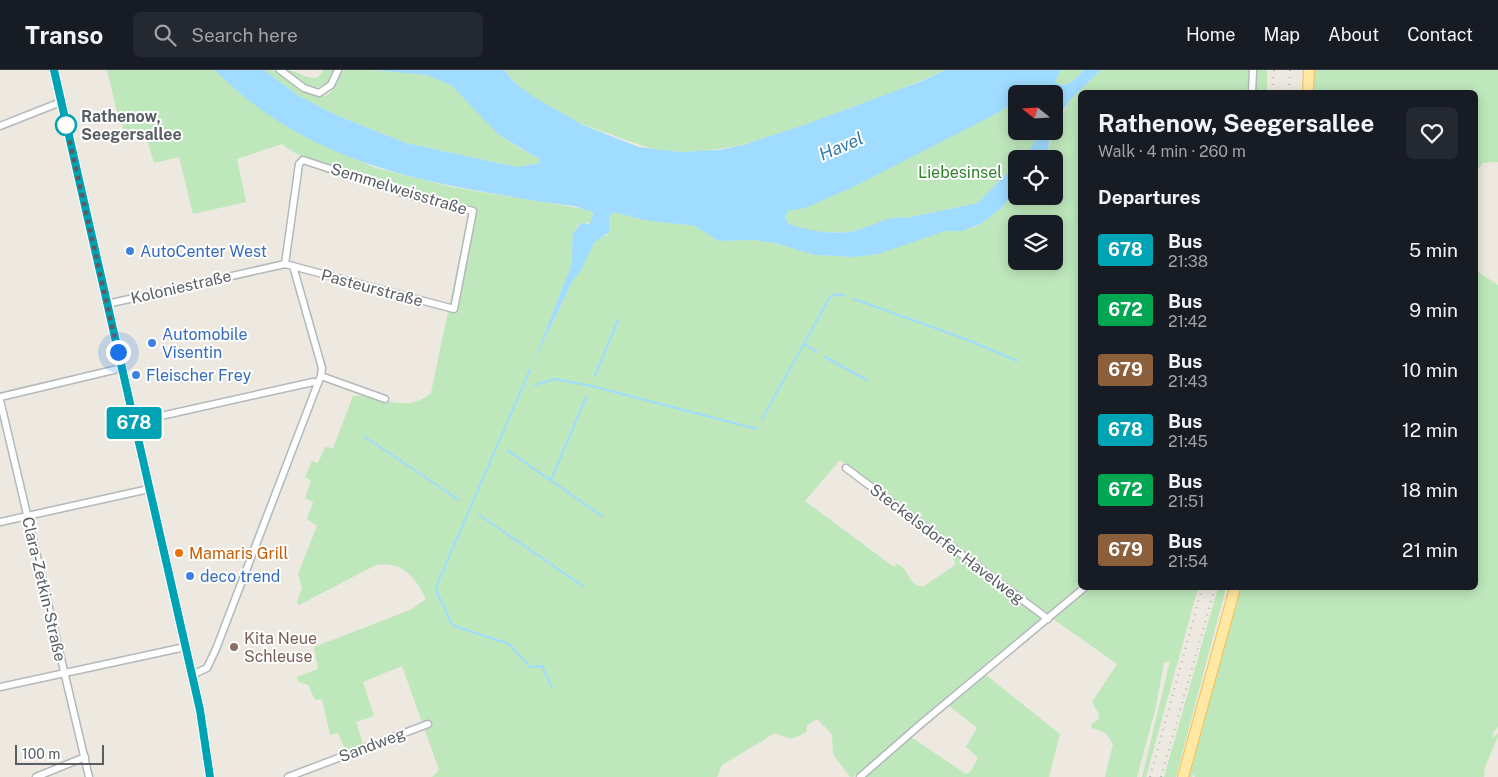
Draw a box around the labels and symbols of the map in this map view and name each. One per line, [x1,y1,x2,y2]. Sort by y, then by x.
north arrow [1008,85,1062,140]
place label: Rathenow, Seegersallee [81,107,182,144]
marker: Rathenow, Seegersallee [55,114,77,136]
water label: Havel [816,127,866,165]
street label: Semmelweisstraße [328,159,470,219]
park label: Liebesinsel [918,163,1002,182]
place label: AutoCenter West [140,242,267,261]
marker: AutoCenter West [124,245,136,257]
street label: Pasteurstraße [319,265,425,311]
street label: Koloniestraße [129,266,233,308]
place label: Automobile Visentin [162,325,248,362]
marker: Automobile Visentin [146,337,158,349]
your location [106,340,131,365]
place label: Fleischer Frey [146,366,252,385]
marker: Fleischer Frey [130,369,142,381]
line badge: 678 [105,407,163,439]
street label: Steckelsdorfer Havelweg [866,480,1028,608]
street label: Clara-Zetkin-Straße [18,515,70,663]
place label: Mamaris Grill [189,544,288,563]
marker: Mamaris Grill [173,547,185,559]
place label: deco trend [200,567,280,586]
marker: deco trend [184,570,196,582]
place label: Kita Neue Schleuse [244,629,317,666]
marker: Kita Neue Schleuse [228,641,240,653]
street label: Sandweg [336,724,408,766]
scale bar [15,742,104,765]

